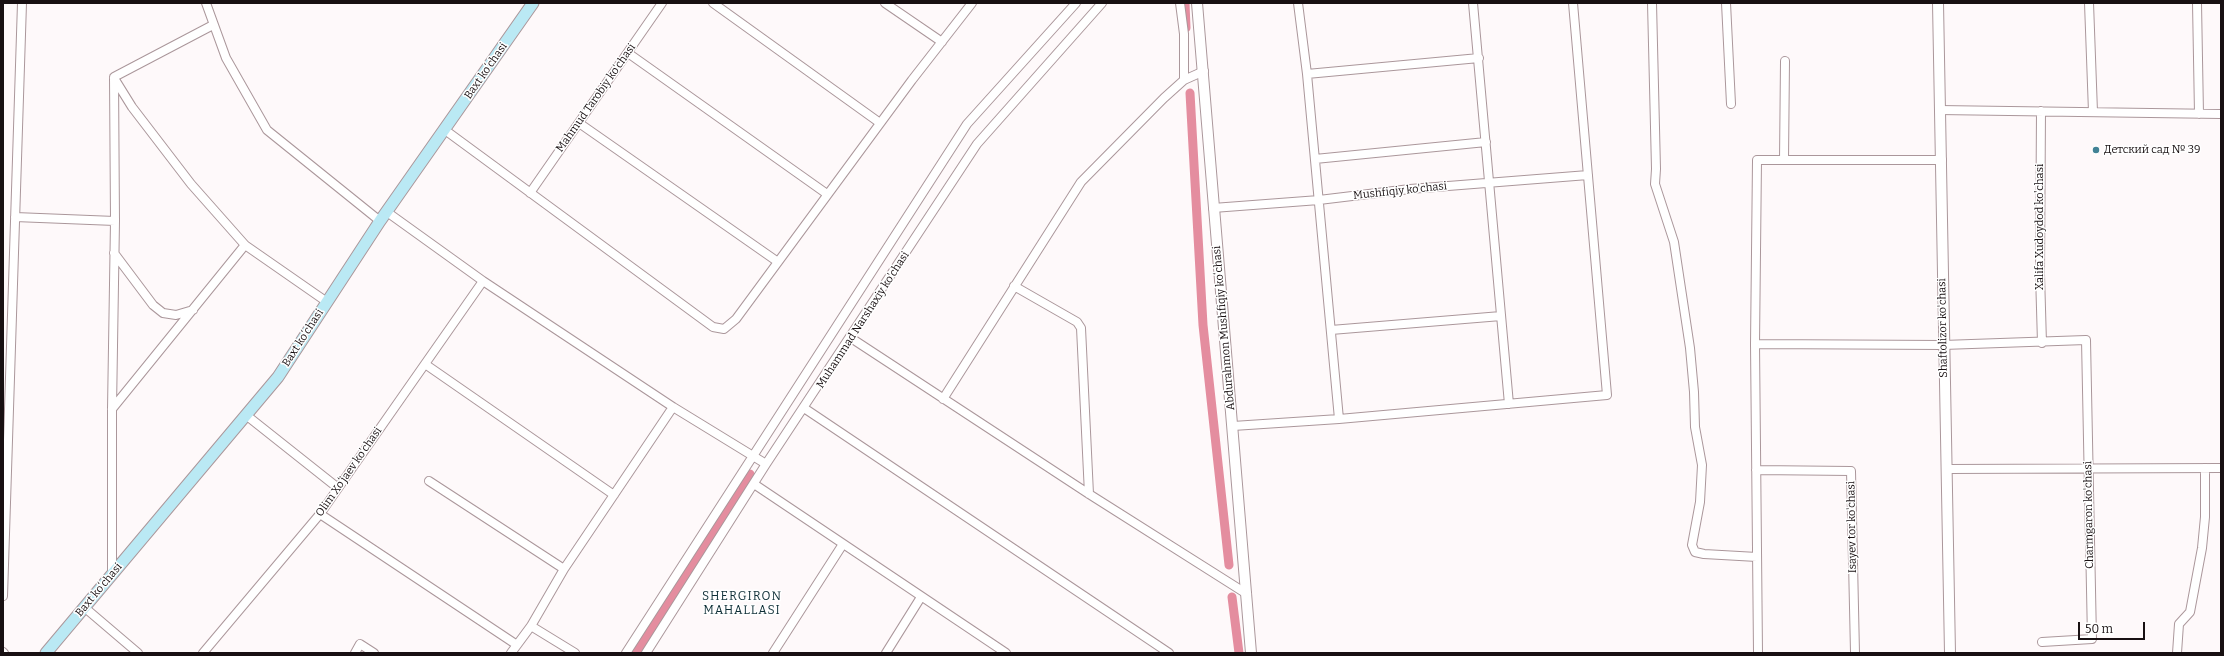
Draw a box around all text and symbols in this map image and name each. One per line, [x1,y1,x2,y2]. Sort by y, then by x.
street label: Baxt koʻchasi [462,40,510,102]
street label: Mahmud Tarobiy ko'chasi [553,41,639,155]
place label: Детский сад № 39 [2104,143,2200,157]
marker: Детский сад № 39 [2091,145,2101,155]
street label: Xalifa Xudoydod ko'chasi [2033,164,2047,290]
street label: Mushfiqiy ko'chasi [1352,180,1448,202]
street label: Abdurahmon Mushfiqiy koʻchasi [1210,245,1238,411]
street label: Muhammad Narshaxiy ko'chasi [814,249,912,391]
street label: Shaftolizor ko'chasi [1936,278,1950,378]
street label: Baxt koʻchasi [280,307,326,369]
street label: Olim Xoʻjaev ko'chasi [313,425,385,519]
street label: Charmgaron ko'chasi [2081,461,2097,569]
street label: Isayev tor ko'chasi [1845,481,1859,573]
street label: Baxt koʻchasi [73,561,125,619]
district label: SHERGIRON MAHALLASI [702,590,782,618]
scale bar [2080,614,2147,640]
text: 50 m [2085,622,2113,636]

